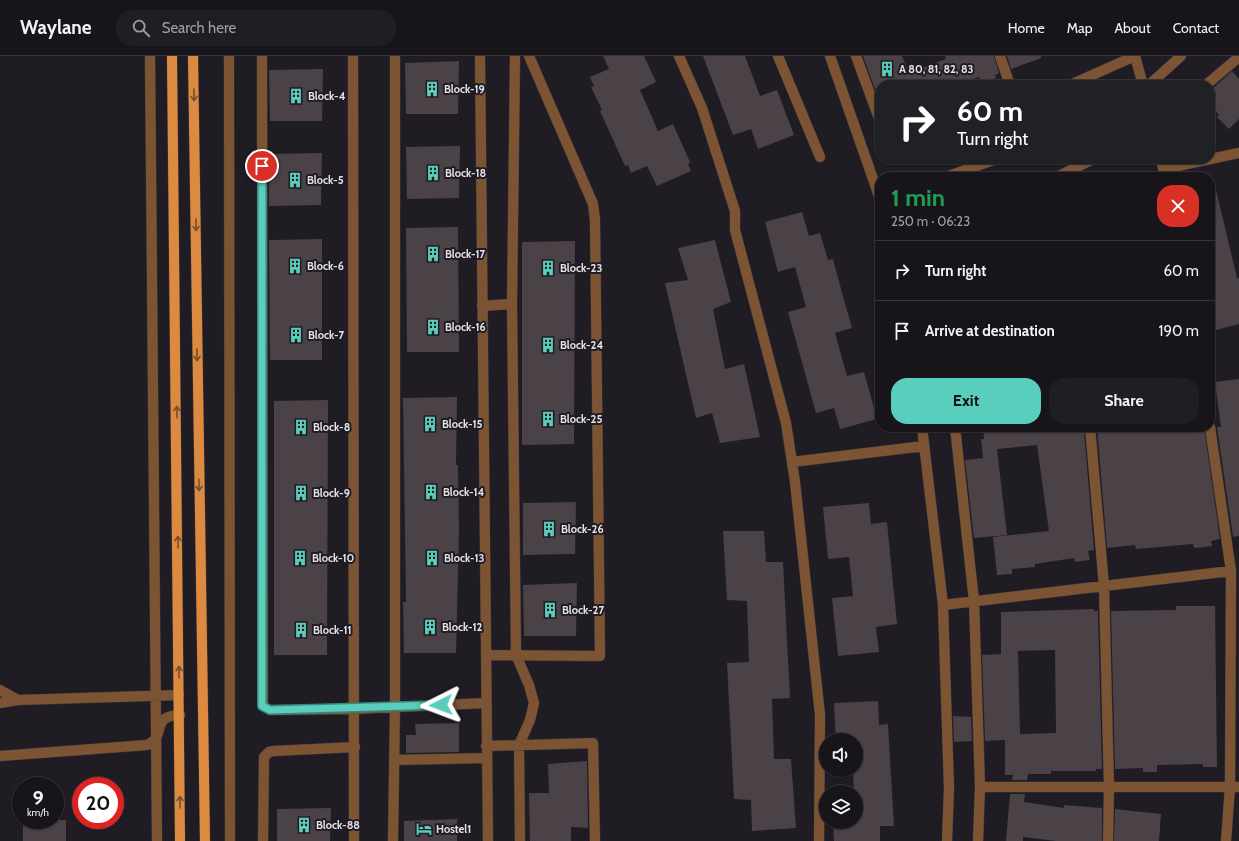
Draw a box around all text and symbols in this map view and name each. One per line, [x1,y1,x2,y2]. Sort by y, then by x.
search box [116,10,396,46]
text: Waylane [20,16,92,39]
icon: search [130,17,152,39]
text: Search here [162,19,236,37]
text: Home [1008,19,1045,37]
text: Map [1067,19,1092,37]
text: About [1114,19,1151,37]
text: Contact [1173,19,1219,37]
building icon: A 80, 81, 82, 83 [878,60,896,78]
place label: A 80, 81, 82, 83 [899,62,974,76]
building icon: Block-19 [423,80,441,98]
place label: Block-19 [444,82,485,96]
building icon: Block-4 [287,87,305,105]
one-way arrow [190,88,198,101]
place label: Block-4 [308,89,346,103]
text: 60 m [957,94,1023,128]
icon: right [891,96,943,148]
text: Turn right [957,128,1028,150]
pin [245,149,279,183]
icon: arrive [251,155,273,177]
building icon: Block-18 [424,164,442,182]
place label: Block-18 [445,166,487,180]
building icon: Block-5 [286,171,304,189]
place label: Block-5 [307,173,344,187]
text: 1 min [891,183,945,212]
button: close [1157,185,1199,227]
text: 250 m · 06:23 [891,213,970,229]
one-way arrow [192,218,199,231]
building icon: Block-17 [424,245,442,263]
place label: Block-17 [445,247,486,261]
building icon: Block-6 [286,257,304,275]
place label: Block-6 [307,259,344,273]
building icon: Block-23 [539,259,557,277]
icon: right [891,260,913,282]
place label: Block-23 [560,261,602,275]
text: Turn right [925,262,986,280]
text: 60 m [1163,262,1199,280]
building icon: Block-16 [424,318,442,336]
place label: Block-16 [445,320,486,334]
icon: arrive [891,320,913,342]
text: Arrive at destination [925,322,1055,340]
text: 190 m [1159,322,1199,340]
building icon: Block-7 [287,326,305,344]
place label: Block-7 [308,328,345,342]
building icon: Block-24 [539,336,557,354]
place label: Block-24 [560,338,603,352]
one-way arrow [194,348,201,361]
button: Exit [891,378,1041,424]
button: Share [1049,378,1199,424]
one-way arrow [173,406,180,419]
building icon: Block-25 [539,410,557,428]
place label: Block-25 [560,412,602,426]
building icon: Block-15 [421,415,439,433]
place label: Block-15 [442,417,483,431]
building icon: Block-8 [292,418,310,436]
place label: Block-8 [313,420,351,434]
one-way arrow [195,478,203,491]
building icon: Block-14 [422,483,440,501]
building icon: Block-9 [292,484,310,502]
place label: Block-14 [443,485,485,499]
place label: Block-9 [313,486,350,500]
building icon: Block-26 [540,520,558,538]
place label: Block-26 [561,522,604,536]
one-way arrow [174,536,182,549]
building icon: Block-10 [291,549,309,567]
building icon: Block-13 [423,549,441,567]
place label: Block-10 [312,551,355,565]
place label: Block-13 [444,551,485,565]
building icon: Block-27 [541,601,559,619]
place label: Block-27 [562,603,604,617]
building icon: Block-12 [421,618,439,636]
place label: Block-12 [442,620,483,634]
building icon: Block-11 [292,621,310,639]
place label: Block-11 [313,623,352,637]
one-way arrow [175,666,183,679]
position arrow [420,684,462,726]
map controls [819,733,863,829]
button: sound [819,733,863,777]
speed limit sign: 20 [72,777,124,829]
button: layers [819,785,863,829]
text: 9 [32,786,44,810]
one-way arrow [176,796,184,809]
text: km/h [27,806,49,819]
building icon: Block-88 [295,816,313,834]
place label: Block-88 [316,818,360,832]
hotel icon: Hostel1 [415,820,433,838]
place label: Hostel1 [436,822,471,836]

